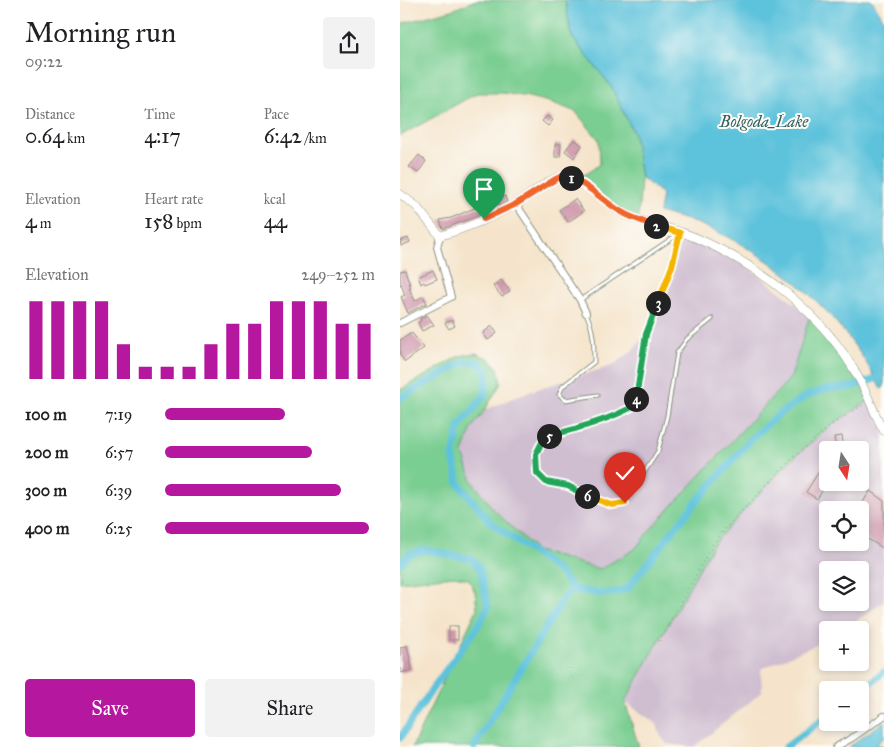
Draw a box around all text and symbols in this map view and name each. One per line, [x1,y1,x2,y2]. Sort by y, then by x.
text: Morning run [25,15,176,50]
button: share [323,17,375,69]
text: 09:22 [25,52,63,71]
text: Distance [25,106,75,123]
text: Time [144,106,175,123]
text: Pace [264,106,289,123]
water label: Bolgoda_Lake [719,112,809,131]
text: 0.64 [25,123,64,149]
text: 4:17 [144,123,181,149]
text: 6:42 [264,123,302,149]
text: km [64,130,85,147]
text: /km [302,130,327,147]
pin: 1 [558,166,584,190]
pin [463,168,505,219]
text: 1 [569,170,574,187]
icon: arrive [470,175,498,203]
text: Elevation [25,191,81,208]
text: Heart rate [144,191,203,208]
text: kcal [264,191,286,208]
text: 4 [25,208,37,234]
text: 158 [144,208,173,234]
text: 44 [264,208,287,234]
pin: 2 [644,214,668,238]
text: m [37,215,51,232]
text: bpm [173,215,202,232]
text: 2 [653,218,660,235]
text: Elevation [25,265,89,284]
text: 249–252 m [301,265,375,284]
pin: 3 [646,290,670,316]
text: 3 [656,295,661,312]
pin: 4 [624,386,648,412]
text: 4 [633,391,640,408]
text: 100 m [25,405,67,424]
text: 7:19 [105,405,132,424]
pin: 5 [536,424,562,448]
text: 5 [546,428,553,445]
north arrow [819,441,869,491]
map controls [819,441,869,731]
text: 200 m [25,443,68,462]
text: 6:57 [105,443,133,462]
pin [604,452,646,503]
icon: check [611,459,639,487]
text: 300 m [25,481,67,500]
text: 6:39 [105,481,132,500]
pin: 6 [574,484,600,508]
text: 6 [584,488,591,505]
button: locate [819,501,869,551]
text: 400 m [25,519,69,538]
text: 6:25 [105,519,132,538]
button: layers [819,561,869,611]
button: + [819,621,869,671]
button: Save [25,679,195,737]
button: Share [205,679,375,737]
button: − [819,681,869,731]

